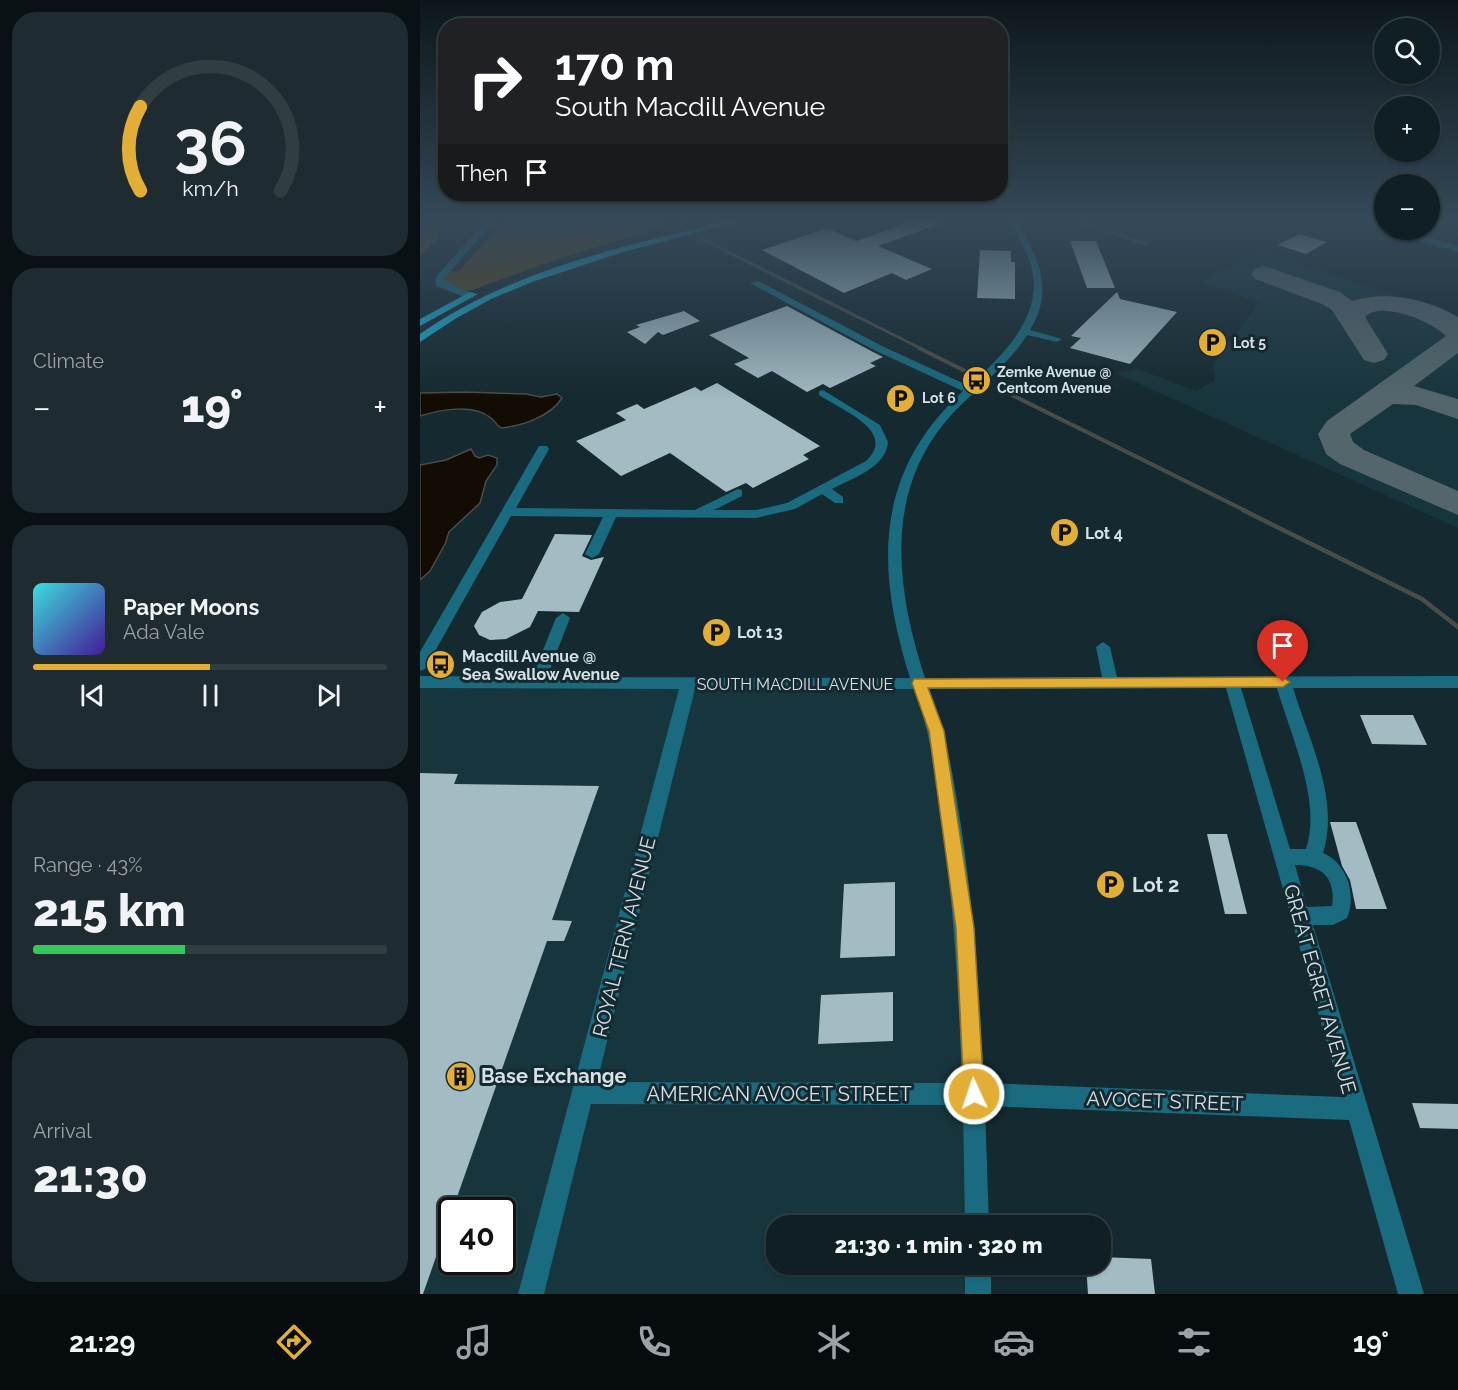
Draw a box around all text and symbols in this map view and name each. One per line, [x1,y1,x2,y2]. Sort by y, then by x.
map controls [1374,18,1440,240]
button: search [1374,18,1440,84]
text: 170 m [555,41,674,90]
icon: right [456,42,534,120]
text: South Macdill Avenue [555,91,825,122]
button: + [1374,96,1440,162]
text: 36 [174,106,246,180]
icon: arrive [520,156,553,189]
text: Then [456,160,508,186]
button: − [1374,174,1440,240]
text: km/h [182,177,238,202]
parking icon: Lot 5 [1196,327,1228,359]
place label: Lot 5 [1233,335,1266,351]
text: Climate [33,349,104,373]
bus stop icon: Zemke Avenue @ Centcom Avenue [960,364,992,396]
place label: Zemke Avenue @ Centcom Avenue [997,364,1112,396]
text: 19° [181,380,243,433]
parking icon: Lot 6 [885,382,917,414]
text: − [33,388,51,427]
text: + [373,388,387,427]
place label: Lot 6 [922,390,956,406]
parking icon: Lot 4 [1048,517,1080,549]
place label: Lot 4 [1085,524,1123,543]
text: Paper Moons [123,594,259,620]
parking icon: Lot 13 [700,616,732,648]
text: Ada Vale [123,620,205,644]
pin [1257,620,1308,682]
place label: Lot 13 [737,623,783,642]
icon: arrive [1266,629,1299,662]
place label: Macdill Avenue @ Sea Swallow Avenue [462,647,620,684]
bus stop icon: Macdill Avenue @ Sea Swallow Avenue [425,649,457,681]
street label: SOUTH MACDILL AVENUE [697,675,894,694]
icon: previous [76,679,109,712]
icon: pause [194,679,227,712]
icon: next [312,679,345,712]
street label: ROYAL TERN AVENUE [587,834,661,1040]
text: Range · 43% [33,853,142,877]
parking icon: Lot 2 [1095,869,1127,901]
place label: Lot 2 [1132,873,1179,897]
street label: GREAT EGRET AVENUE [1279,881,1361,1097]
text: 215 km [33,884,186,937]
building icon: Base Exchange [444,1060,476,1092]
position arrow [942,1062,1006,1126]
place label: Base Exchange [481,1064,627,1088]
street label: AMERICAN AVOCET STREET [646,1082,912,1106]
street label: AVOCET STREET [1086,1086,1244,1116]
text: Arrival [33,1119,92,1143]
text: 21:30 [33,1150,148,1203]
speed limit sign: 40 [438,1197,516,1275]
text: 21:30 · 1 min · 320 m [834,1232,1043,1258]
icon: directions [273,1321,315,1363]
icon: music [453,1321,495,1363]
icon: phone [633,1321,675,1363]
icon: climate [813,1321,855,1363]
icon: car [993,1321,1035,1363]
icon: filters [1173,1321,1215,1363]
text: 21:29 [69,1327,135,1358]
text: 19° [1353,1327,1389,1358]

